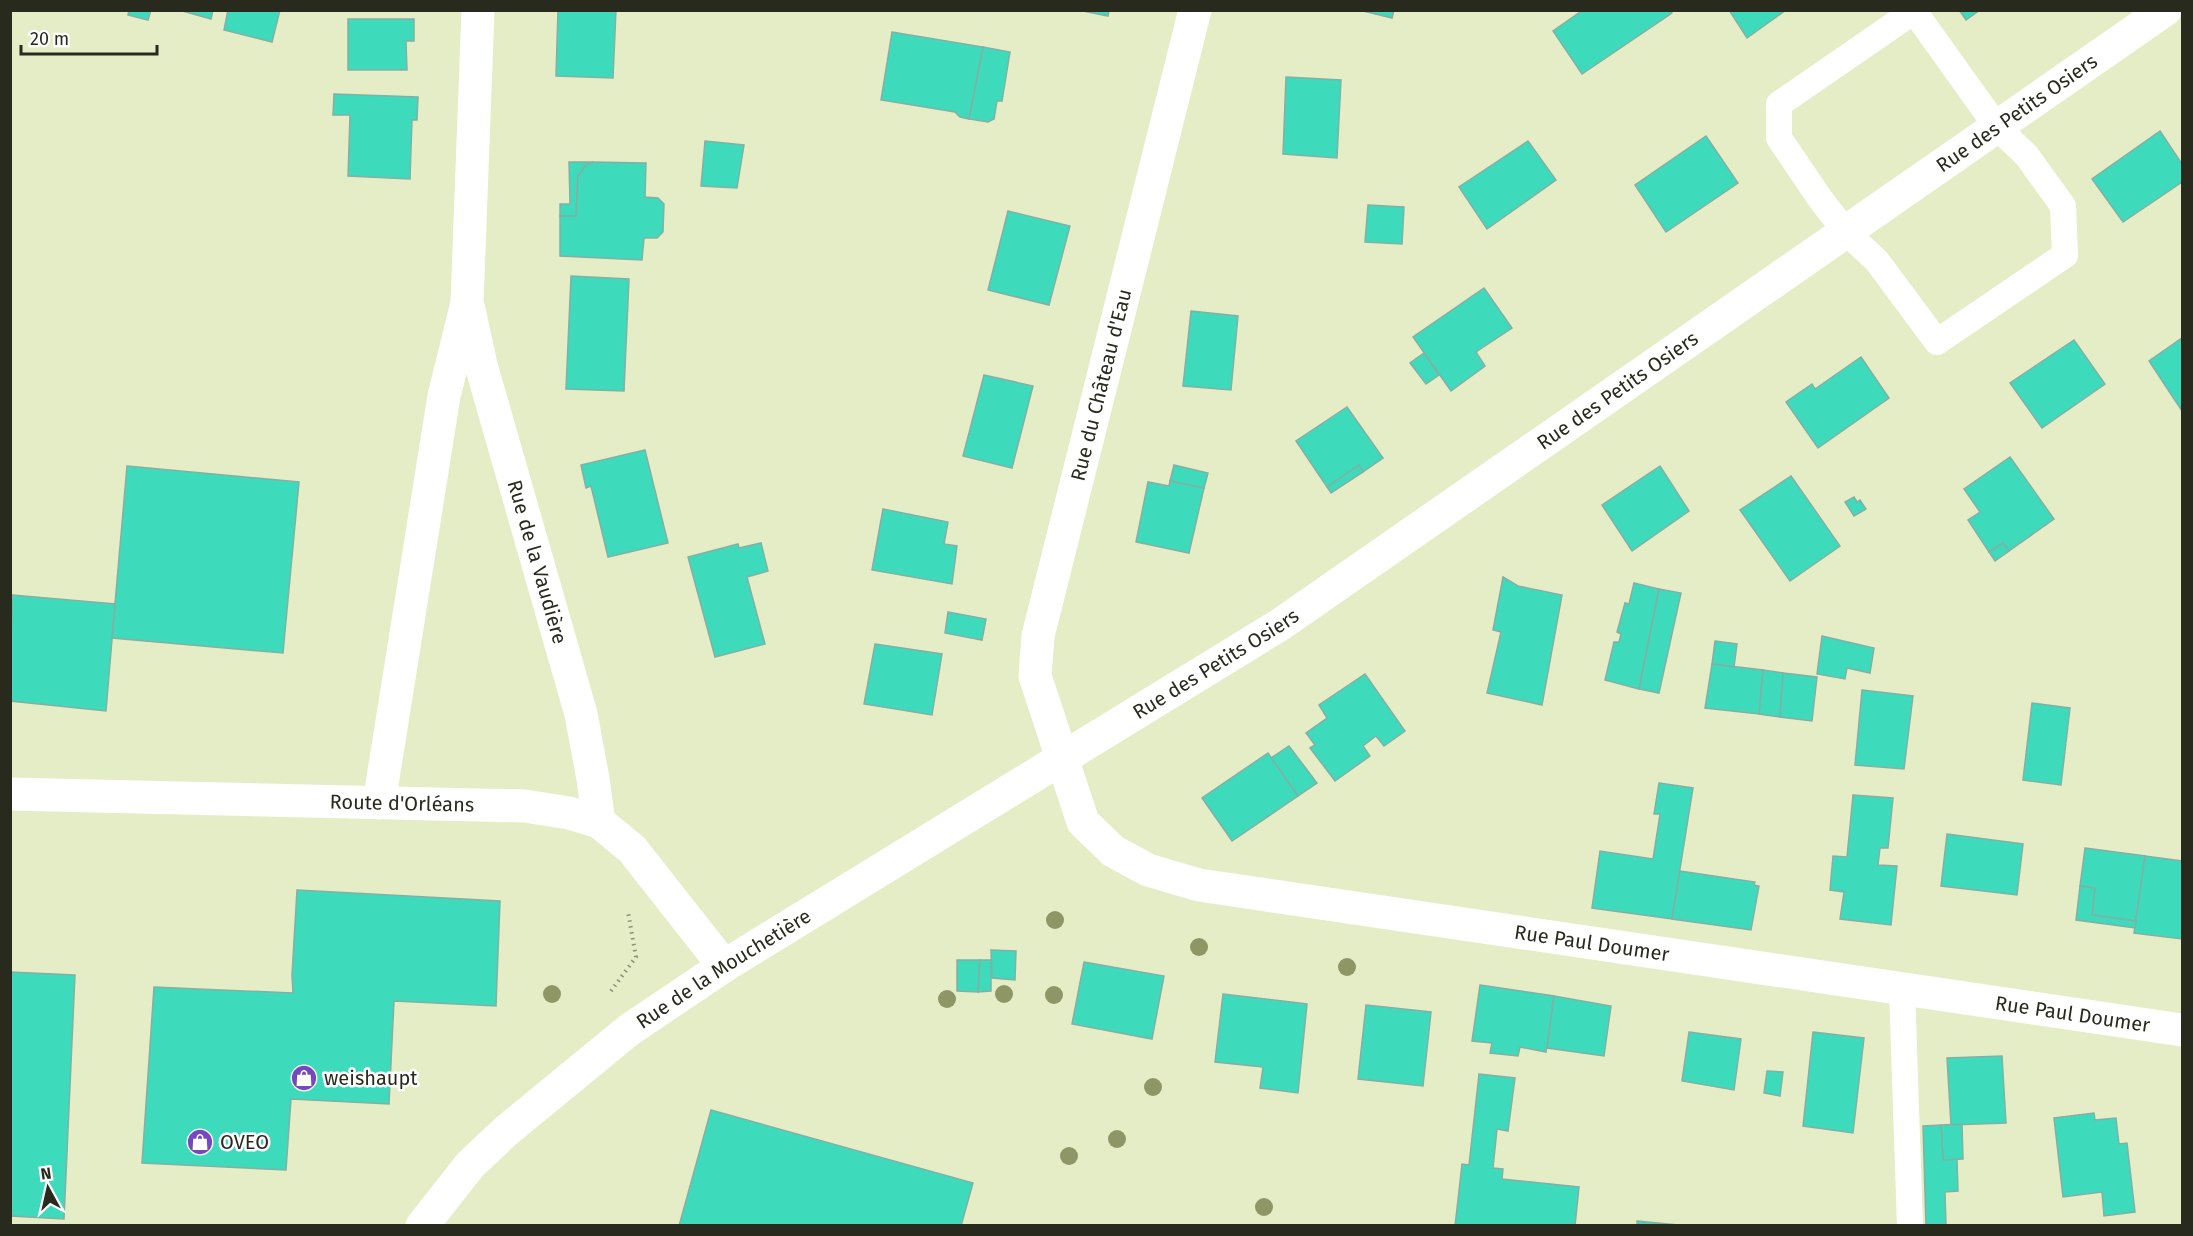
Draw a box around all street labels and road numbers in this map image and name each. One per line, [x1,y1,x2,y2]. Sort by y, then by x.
street label: Rue des Petits Osiers [1931,49,2102,177]
street label: Rue du Château d'Eau [1066,286,1136,484]
street label: Rue des Petits Osiers [1532,326,1703,455]
street label: Rue de la Vaudière [503,477,572,647]
street label: Rue des Petits Osiers [1128,603,1303,724]
street label: Route d'Orléans [329,789,474,817]
street label: Rue de la Mouchetière [632,904,815,1034]
street label: Rue Paul Doumer [1513,920,1671,966]
street label: Rue Paul Doumer [1994,991,2152,1037]

